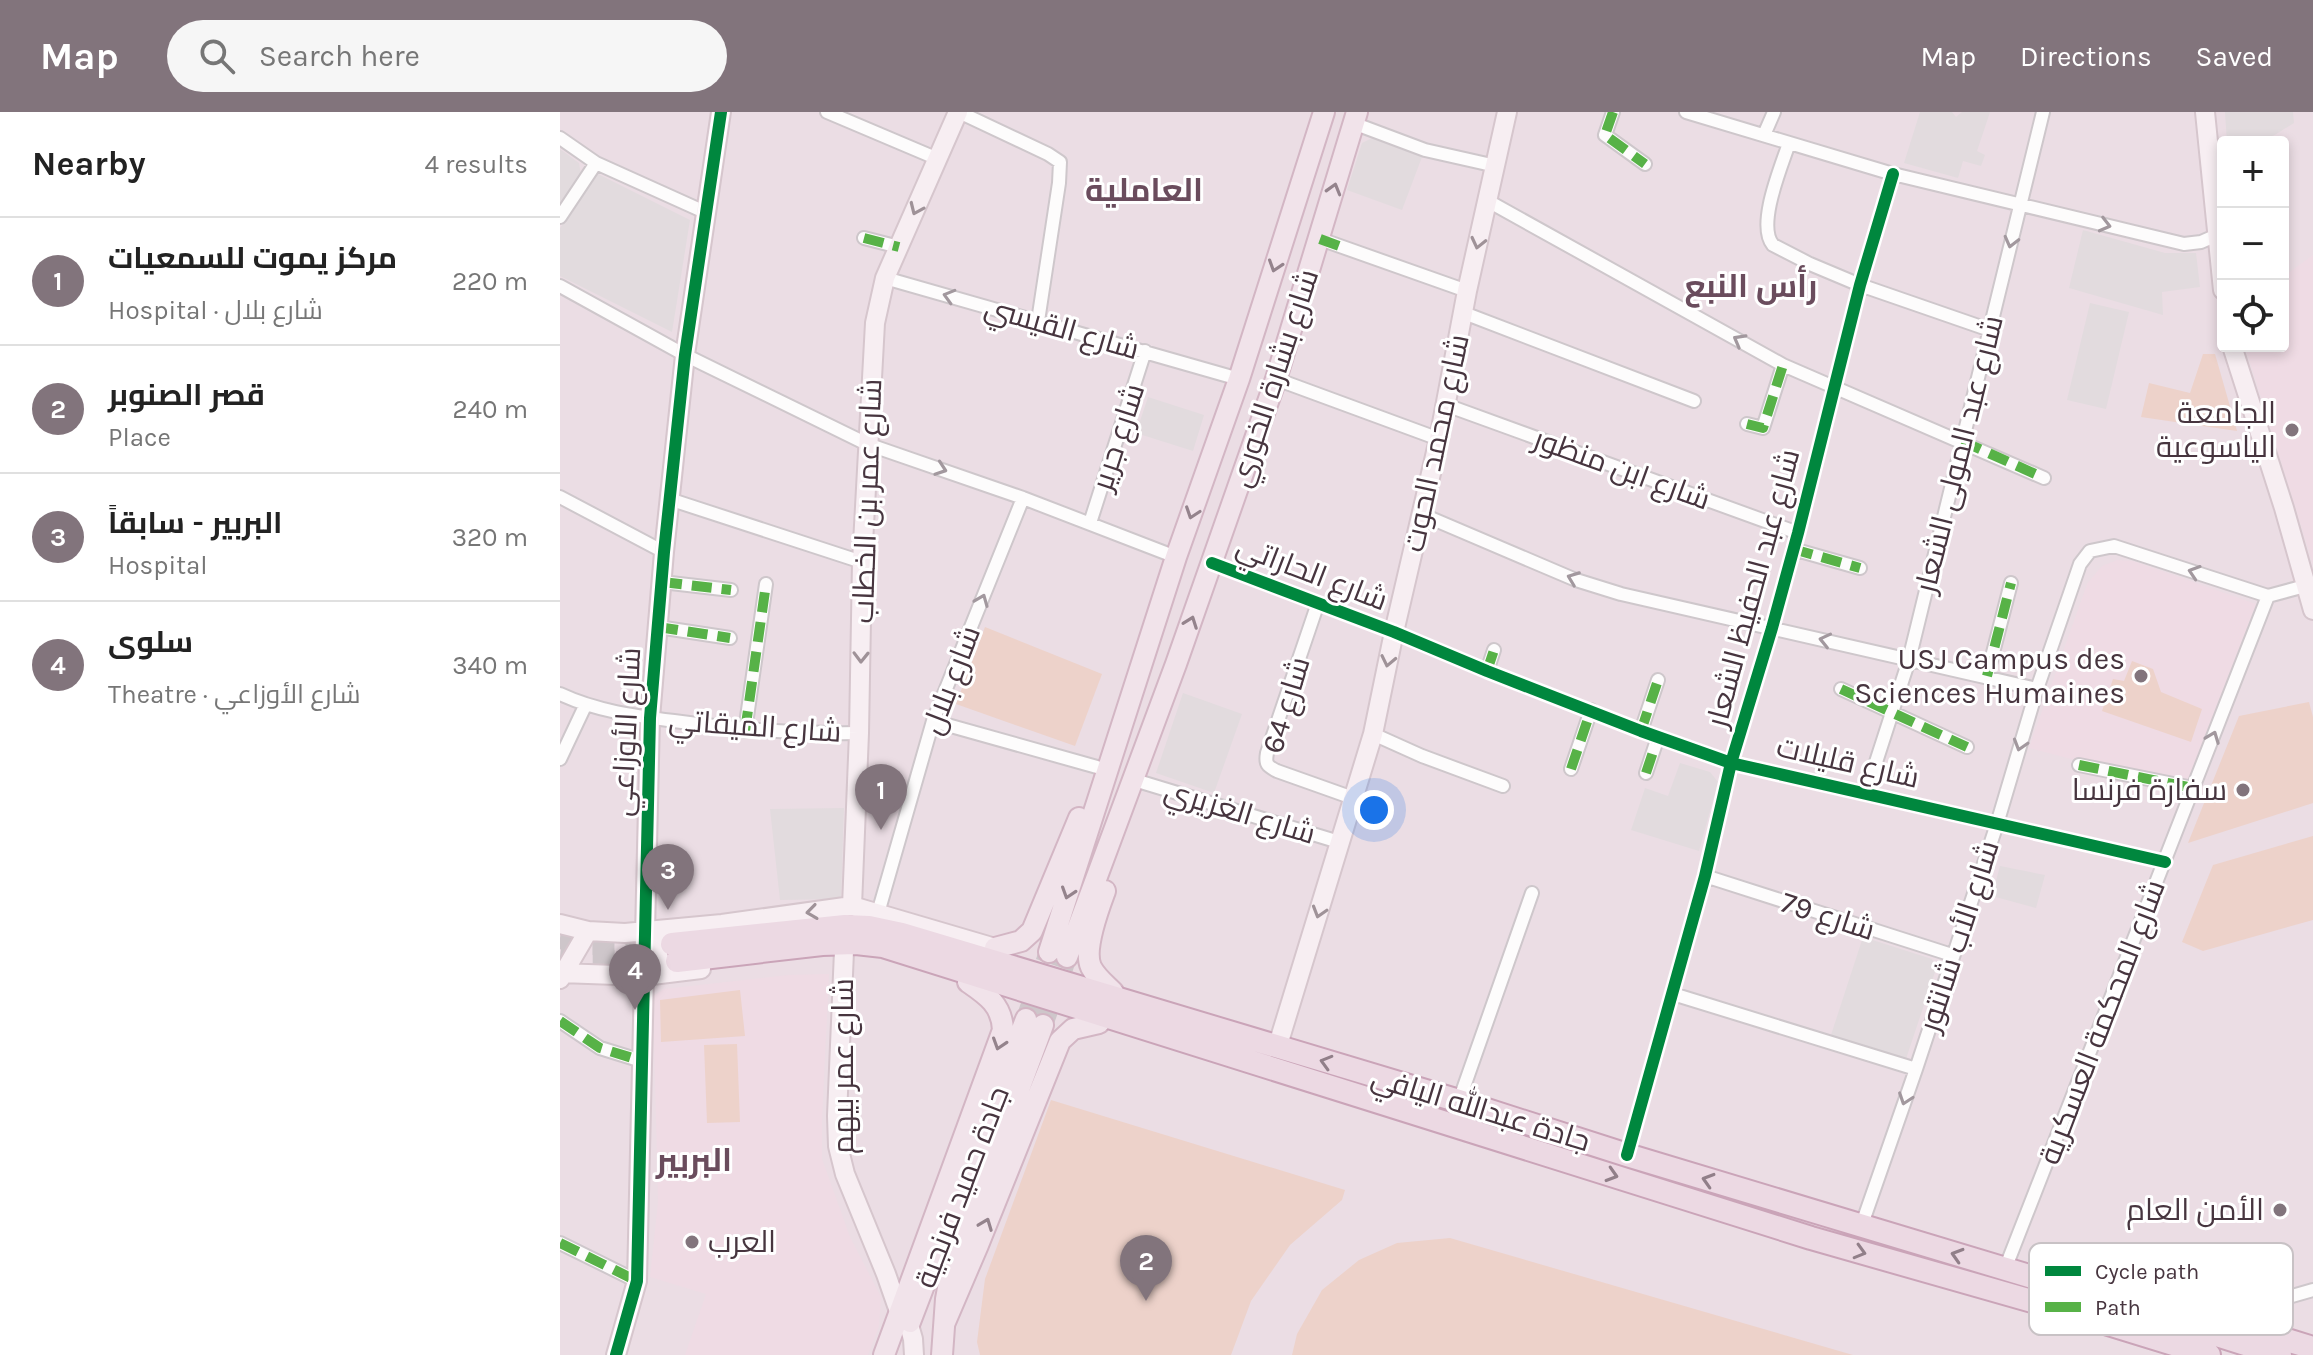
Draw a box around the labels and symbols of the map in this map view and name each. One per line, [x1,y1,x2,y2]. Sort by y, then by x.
district label: العاملية [1085,172,1203,209]
one-way arrow [1325,182,1341,196]
one-way arrow [909,201,925,215]
one-way arrow [2097,216,2111,233]
one-way arrow [2004,235,2021,248]
one-way arrow [1470,236,1487,249]
one-way arrow [1268,259,1284,273]
street label: شارع بشارة الخوري [1222,265,1331,493]
district label: رأس النبع [1685,265,1817,308]
one-way arrow [943,288,956,305]
street label: شارع القيسي [980,289,1143,371]
street label: شارع عبد المولى الشعار [1907,312,2013,599]
street label: شارع محمد الحوت [1395,331,1479,555]
one-way arrow [1732,335,1747,350]
street label: شارع عمر بن الخطاب [845,378,891,624]
street label: شارع جرير [1083,379,1154,498]
place label: الجامعة الياسوعية [2156,395,2276,465]
street label: شارع ابن منظور [1526,420,1715,519]
marker: الجامعة الياسوعية [2283,421,2301,439]
street label: شارع عبد الحفيظ الشعار [1698,445,1809,733]
one-way arrow [933,460,947,476]
one-way arrow [1185,505,1202,519]
street label: شارع الحاراتي [1230,528,1393,623]
one-way arrow [2188,566,2202,582]
one-way arrow [1567,571,1581,587]
one-way arrow [972,594,989,608]
one-way arrow [1181,615,1198,629]
street label: شارع بلال [914,621,990,740]
one-way arrow [1819,632,1832,649]
place label: USJ Campus des Sciences Humaines [1854,641,2125,711]
street label: شارع الأوزاعي [604,647,653,818]
one-way arrow [852,651,869,664]
street label: شارع 64 [1254,652,1320,758]
one-way arrow [1380,654,1397,667]
marker: USJ Campus des Sciences Humaines [2132,667,2150,685]
street label: شارع الميقاتي [667,702,843,755]
street label: شارع قليلات [1773,728,1923,798]
one-way arrow [2203,731,2220,745]
one-way arrow [2013,738,2029,752]
pin: 1 [855,764,907,830]
street label: شارع الغزيري [1159,772,1320,857]
place label: سفارة فرنسا [2072,772,2227,808]
marker: سفارة فرنسا [2234,781,2252,799]
your location [1354,790,1394,830]
street label: شارع الأب شانتور [1910,836,2009,1039]
pin: 3 [642,844,694,910]
street label: شارع المحكمة العسكرية [2031,875,2175,1170]
street label: شارع 79 [1776,884,1880,950]
one-way arrow [1061,886,1077,899]
one-way arrow [805,903,818,920]
one-way arrow [1312,904,1328,918]
pin: 4 [609,944,661,1010]
street label: شارع عمر بيهم [825,978,863,1154]
one-way arrow [992,1036,1008,1050]
one-way arrow [1320,1055,1334,1071]
street label: جادة عبدالله اليافي [1366,1057,1595,1164]
street label: جادة حميد فرنجية [907,1081,1017,1293]
one-way arrow [1899,1091,1915,1105]
district label: البربير [655,1142,732,1179]
one-way arrow [1604,1166,1618,1182]
one-way arrow [1702,1173,1716,1189]
place label: الأمن العام [2126,1192,2264,1230]
marker: الأمن العام [2271,1201,2289,1219]
one-way arrow [977,1218,993,1232]
place label: العرب [708,1224,776,1260]
marker: العرب [683,1233,701,1251]
pin: 2 [1120,1235,1172,1301]
one-way arrow [1853,1243,1867,1259]
legend [2029,1243,2293,1335]
one-way arrow [1951,1248,1965,1264]
text: Cycle path [2095,1259,2199,1285]
text: Path [2095,1295,2141,1321]

